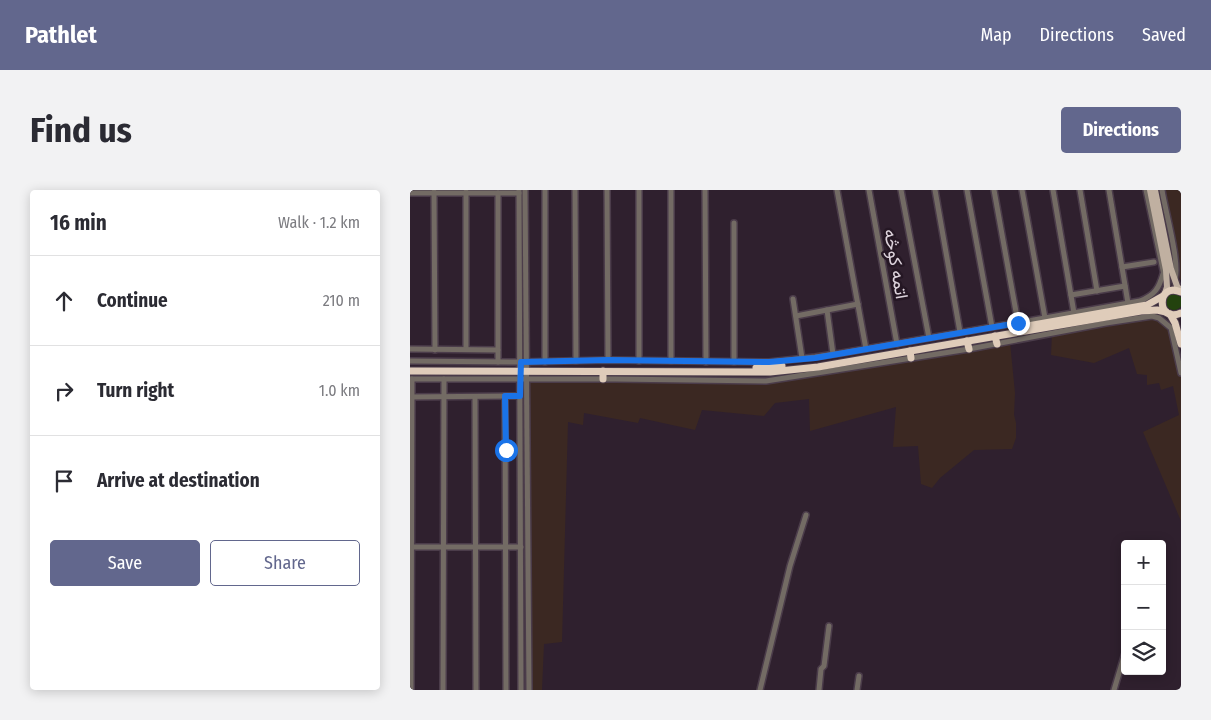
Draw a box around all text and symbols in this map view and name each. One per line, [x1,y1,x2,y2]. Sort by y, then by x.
text: Pathlet [25,21,97,49]
text: Map [980,24,1012,46]
text: Directions [1040,24,1114,46]
text: Saved [1142,24,1186,46]
button: Directions [1061,107,1181,153]
text: Find us [30,109,132,151]
text: 16 min [50,210,107,236]
text: Walk · 1.2 km [278,213,360,232]
street label: اتمه کوڅه [879,227,913,301]
icon: ahead [50,287,78,315]
text: Continue [97,289,168,312]
text: 210 m [323,291,360,310]
route end [1007,312,1030,335]
icon: right [50,377,78,405]
text: Turn right [97,379,174,402]
text: 1.0 km [319,381,360,400]
route start [495,439,518,462]
icon: arrive [50,467,78,495]
text: Arrive at destination [97,469,260,492]
button: Save [50,540,200,586]
button: Share [210,540,360,586]
map controls [1121,540,1166,675]
button: + [1121,540,1166,585]
button: − [1121,585,1166,630]
button: layers [1121,630,1166,675]

